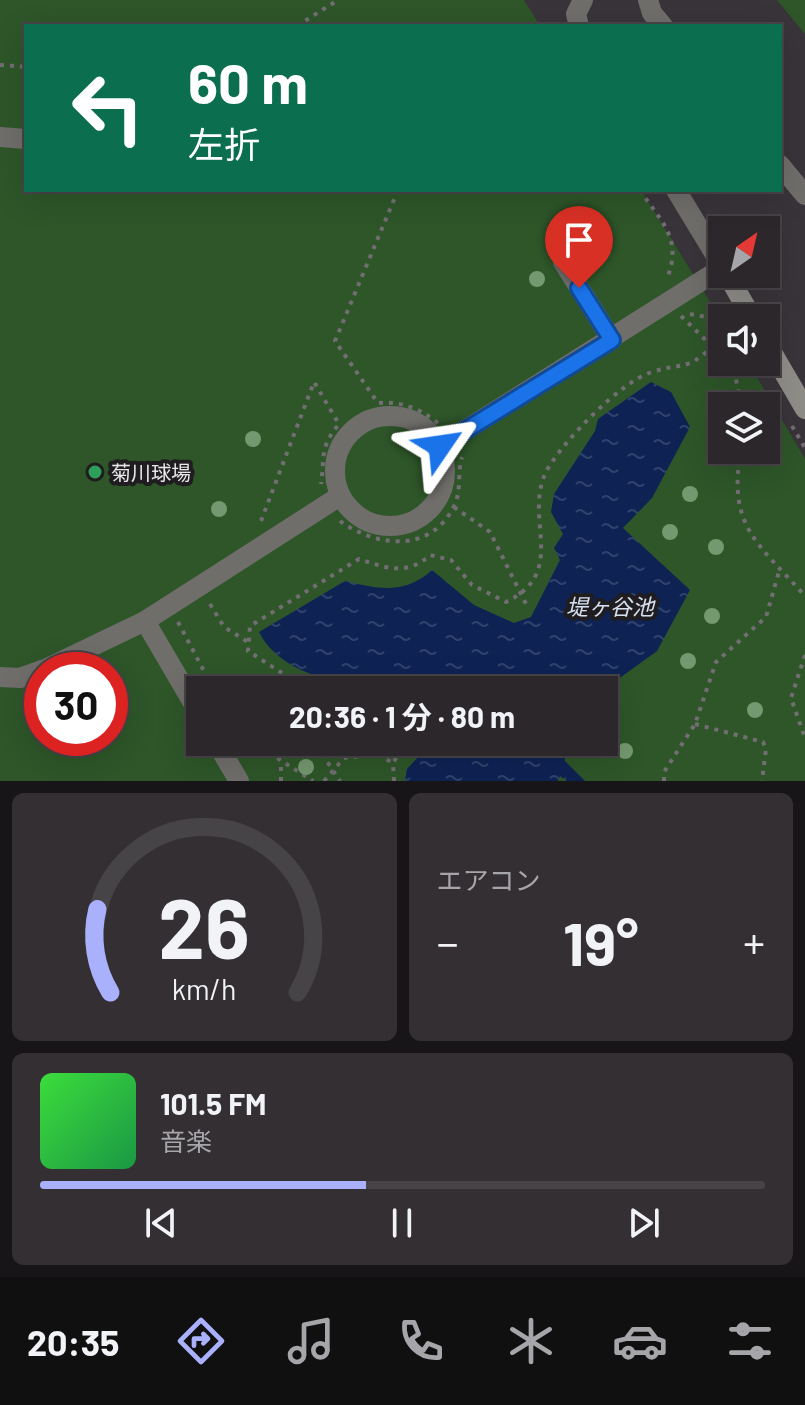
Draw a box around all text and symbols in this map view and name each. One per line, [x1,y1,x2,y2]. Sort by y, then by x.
text: 60 m [188,48,308,115]
icon: left [56,56,160,160]
text: 左折 [188,122,260,165]
pin [545,206,613,288]
north arrow [708,216,780,288]
map controls [708,216,780,464]
icon: arrive [557,218,601,262]
button: sound [708,304,780,376]
button: layers [708,392,780,464]
position arrow [398,404,482,488]
place label: 菊川球場 [111,460,191,484]
marker: 菊川球場 [86,463,104,481]
water label: 堤ヶ谷池 [566,593,656,619]
speed limit sign: 30 [24,652,128,756]
text: 20:36 · 1 分 · 80 m [289,698,515,734]
text: エアコン [437,864,541,895]
text: 26 [159,876,250,976]
text: 19° [563,906,639,978]
text: − [437,915,459,968]
text: + [743,915,765,968]
text: km/h [172,971,237,1006]
text: 101.5 FM [160,1085,267,1121]
text: 音楽 [160,1125,212,1156]
icon: previous [139,1201,183,1245]
icon: pause [380,1201,424,1245]
icon: next [622,1201,666,1245]
icon: directions [173,1313,229,1369]
icon: music [283,1313,339,1369]
icon: phone [393,1313,449,1369]
icon: climate [503,1313,559,1369]
icon: car [612,1313,668,1369]
icon: filters [722,1313,778,1369]
text: 20:35 [27,1320,120,1363]

